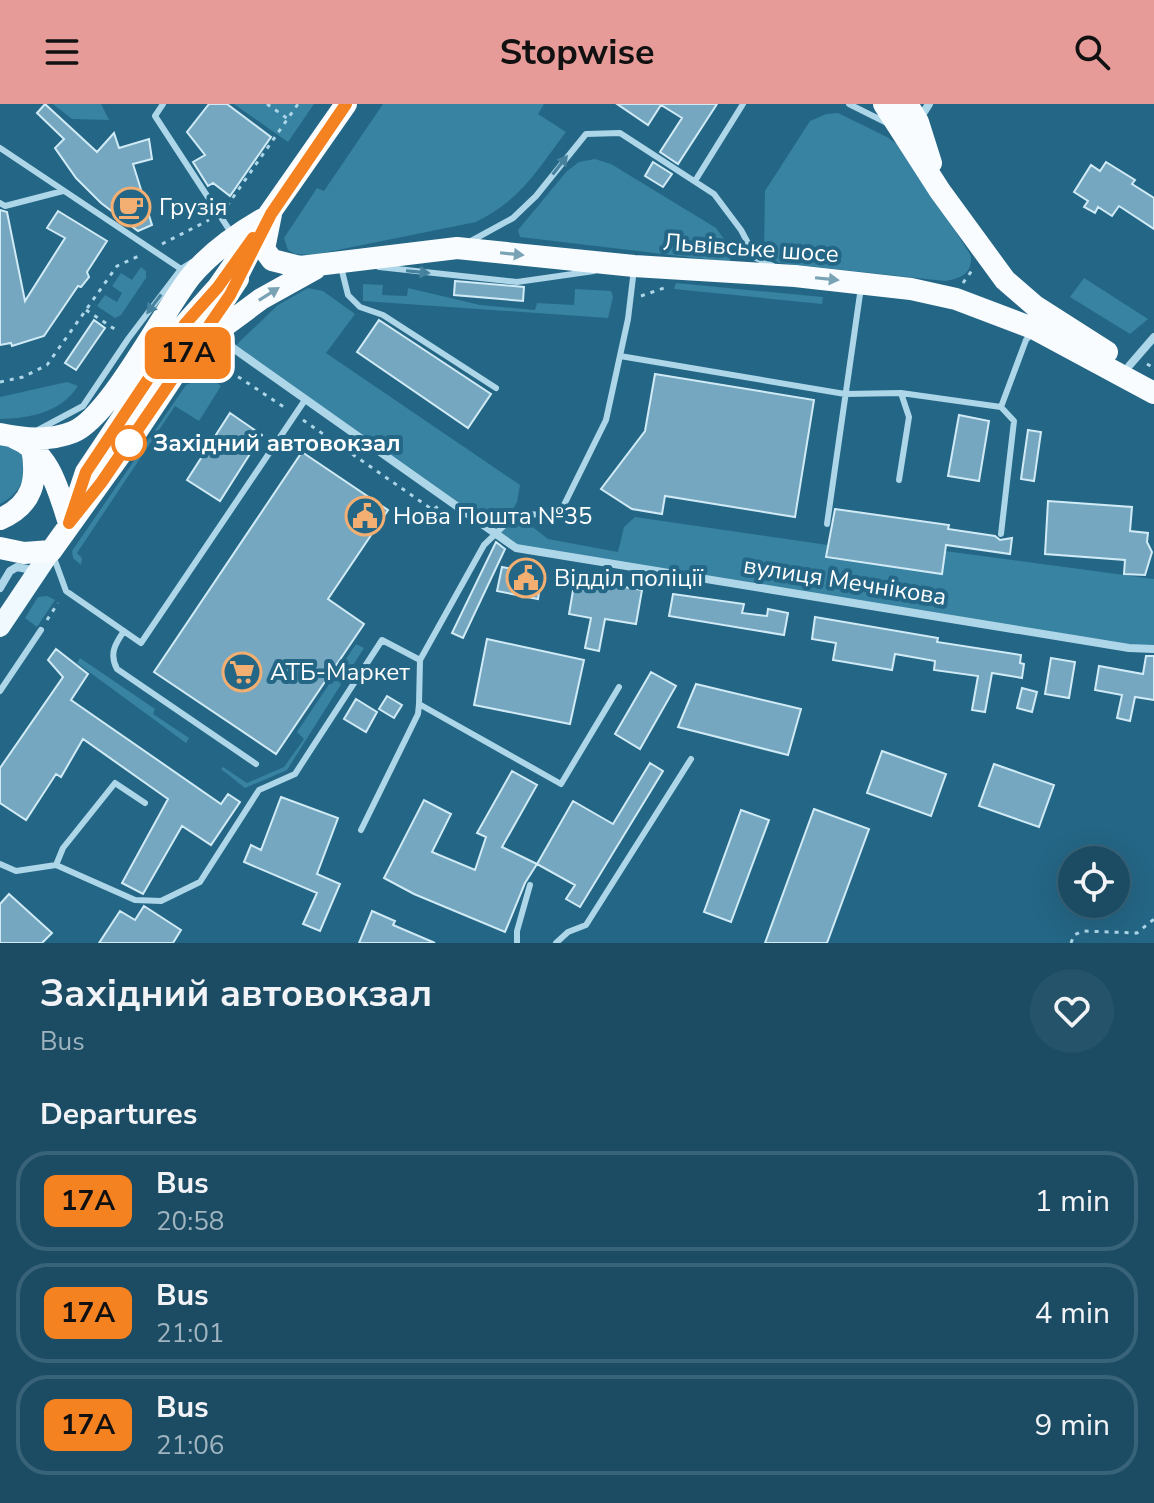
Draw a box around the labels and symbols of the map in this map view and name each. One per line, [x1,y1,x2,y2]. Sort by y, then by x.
one-way arrow [551,155,568,175]
cafe icon: Грузія [110,186,152,228]
place label: Грузія [159,191,227,223]
street label: Львівське шосе [662,226,840,270]
one-way arrow [500,247,525,260]
one-way arrow [406,265,431,278]
one-way arrow [815,273,840,286]
one-way arrow [258,288,280,302]
one-way arrow [147,294,163,314]
line badge: 17А [142,327,234,379]
marker: Західний автовокзал [112,426,146,460]
place label: Західний автовокзал [153,427,401,459]
public building icon: Нова Пошта №35 [344,495,386,537]
place label: Нова Пошта №35 [393,500,592,532]
street label: вулиця Мечнікова [741,549,949,613]
public building icon: Відділ поліції [505,557,547,599]
place label: Відділ поліції [554,562,704,594]
supermarket icon: АТБ-Маркет [221,651,263,693]
place label: АТБ-Маркет [270,656,410,688]

